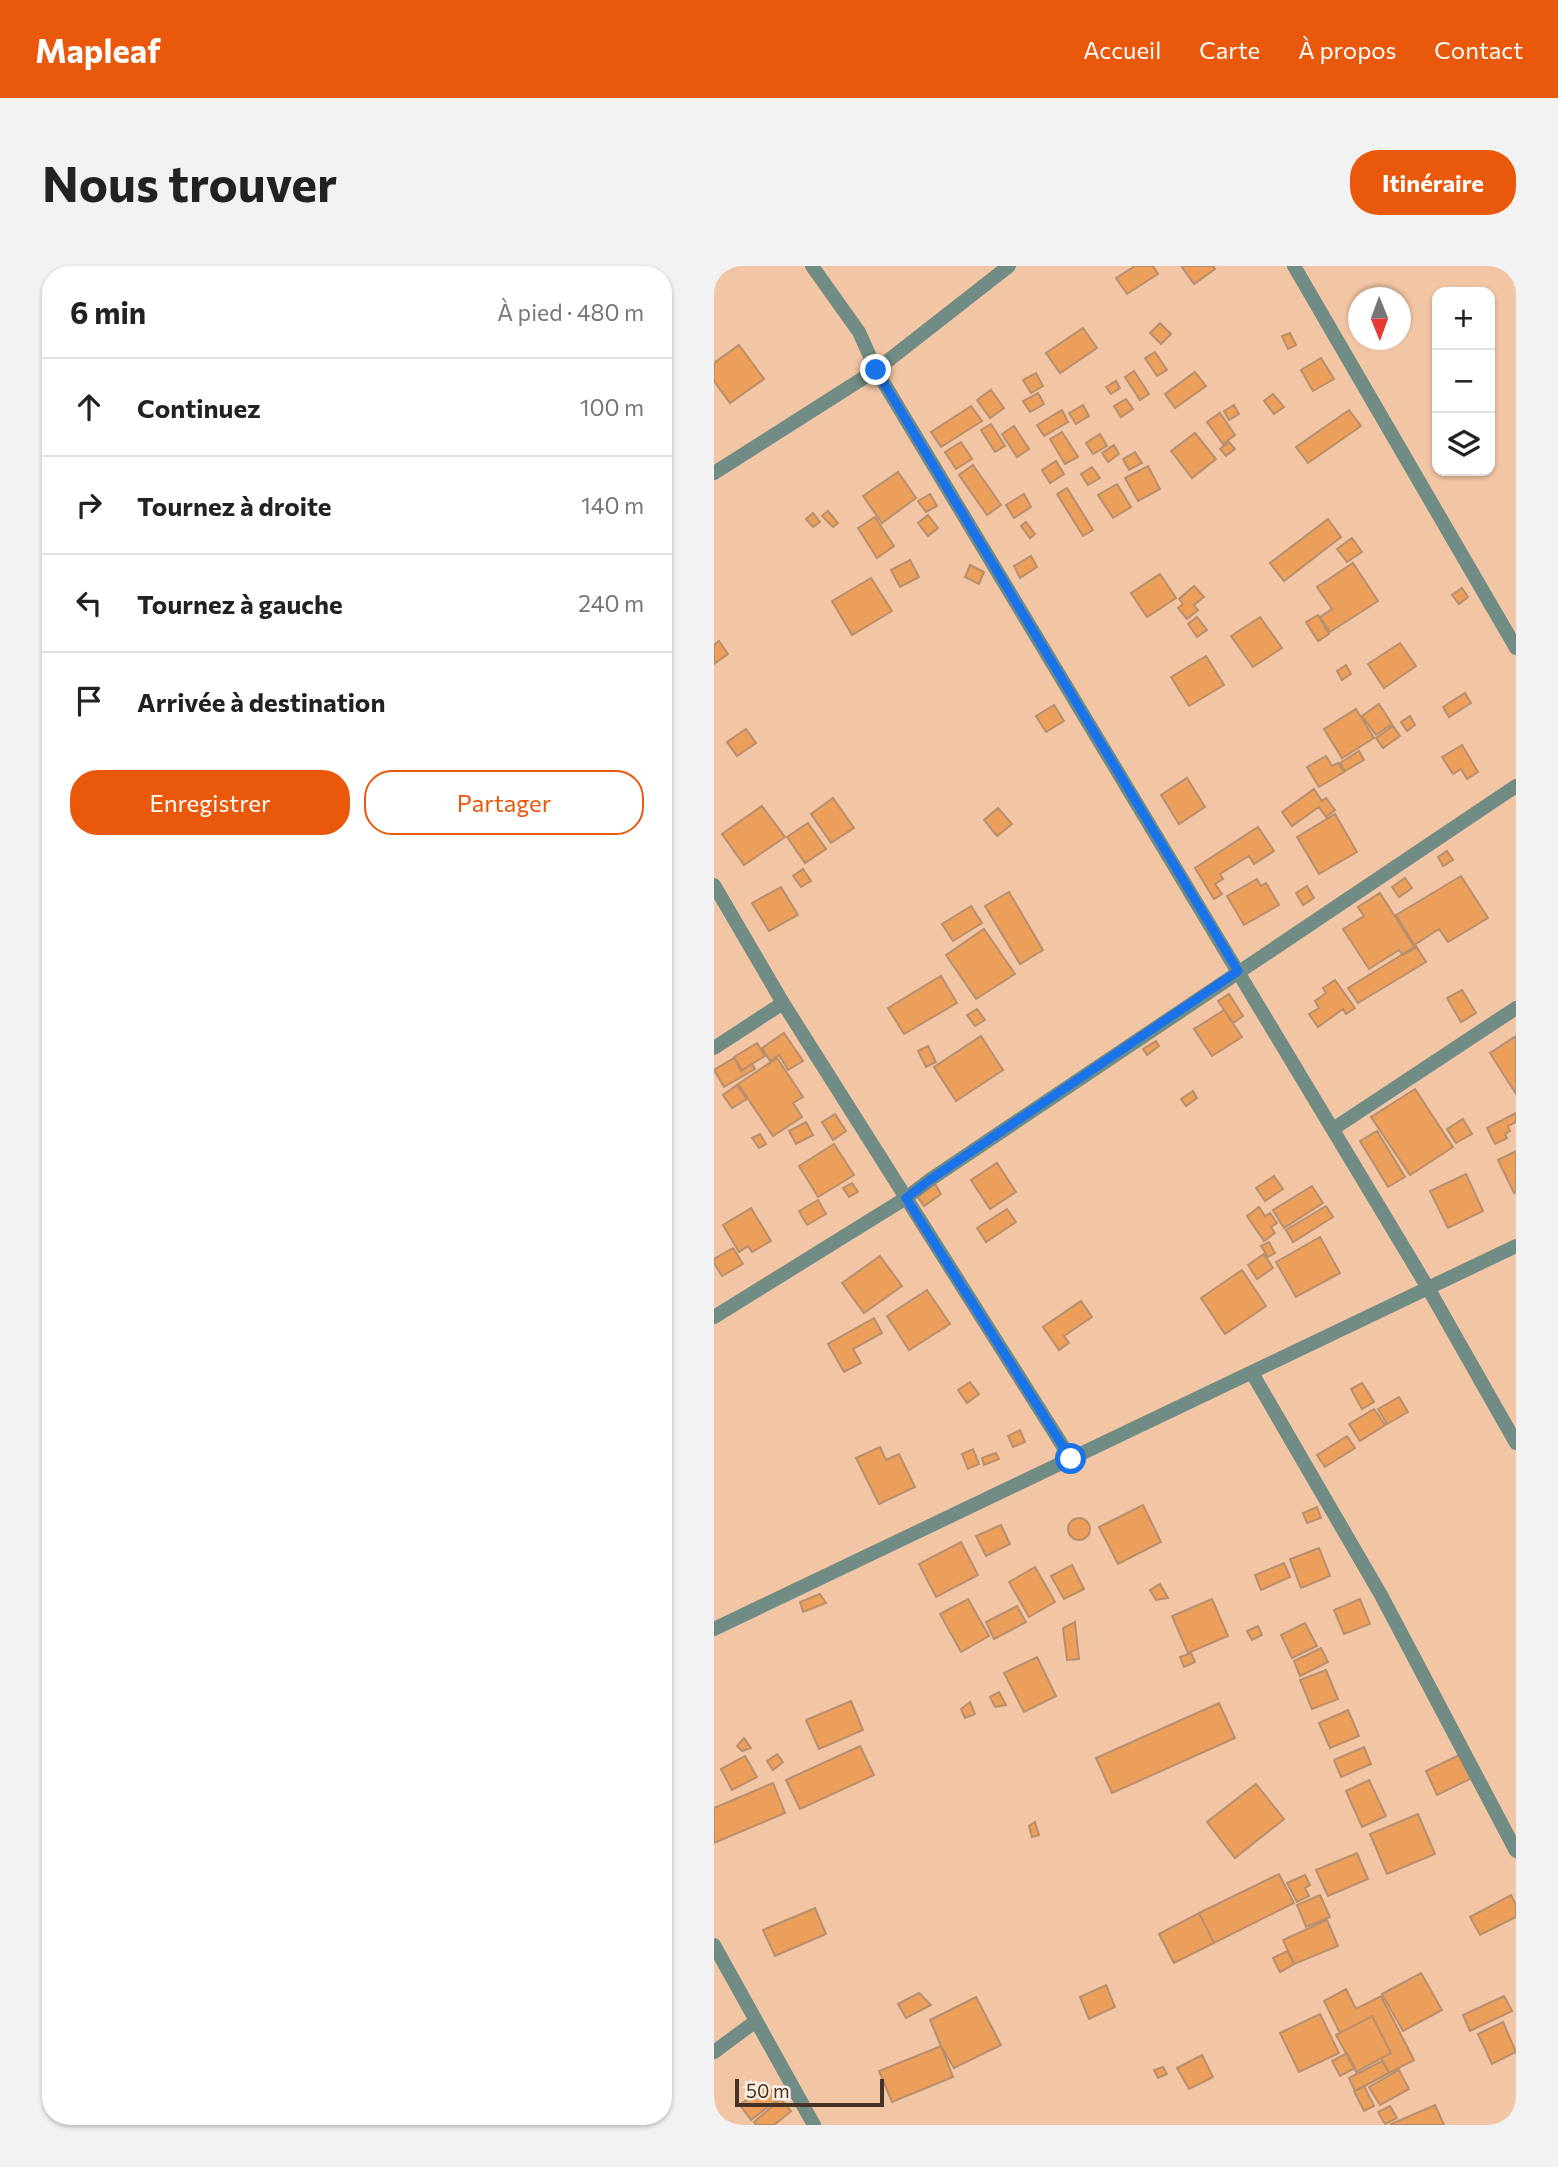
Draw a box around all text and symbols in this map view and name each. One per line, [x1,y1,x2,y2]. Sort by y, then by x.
text: Mapleaf [35,29,161,70]
text: Accueil [1083,35,1161,64]
text: Carte [1199,35,1260,64]
text: À propos [1298,35,1396,64]
text: Contact [1434,35,1523,64]
button: Itinéraire [1350,150,1516,215]
text: Nous trouver [42,152,337,212]
north arrow [1348,287,1411,350]
map controls [1432,287,1495,476]
button: + [1432,287,1495,350]
text: 6 min [70,293,146,330]
text: À pied · 480 m [497,298,644,326]
button: − [1432,350,1495,413]
route end [860,354,891,385]
icon: ahead [70,388,108,426]
text: Continuez [137,392,261,423]
text: 100 m [580,393,644,421]
button: layers [1432,413,1495,476]
icon: right [70,486,108,524]
text: Tournez à droite [137,490,332,521]
text: 140 m [581,491,644,519]
icon: left [70,584,108,622]
text: Tournez à gauche [137,588,343,619]
text: 240 m [578,589,644,617]
icon: arrive [70,682,108,720]
text: Arrivée à destination [137,686,385,717]
button: Enregistrer [70,770,350,835]
button: Partager [364,770,644,835]
route start [1055,1443,1086,1474]
scale bar [735,2076,884,2108]
text: 50 m [746,2079,790,2102]

